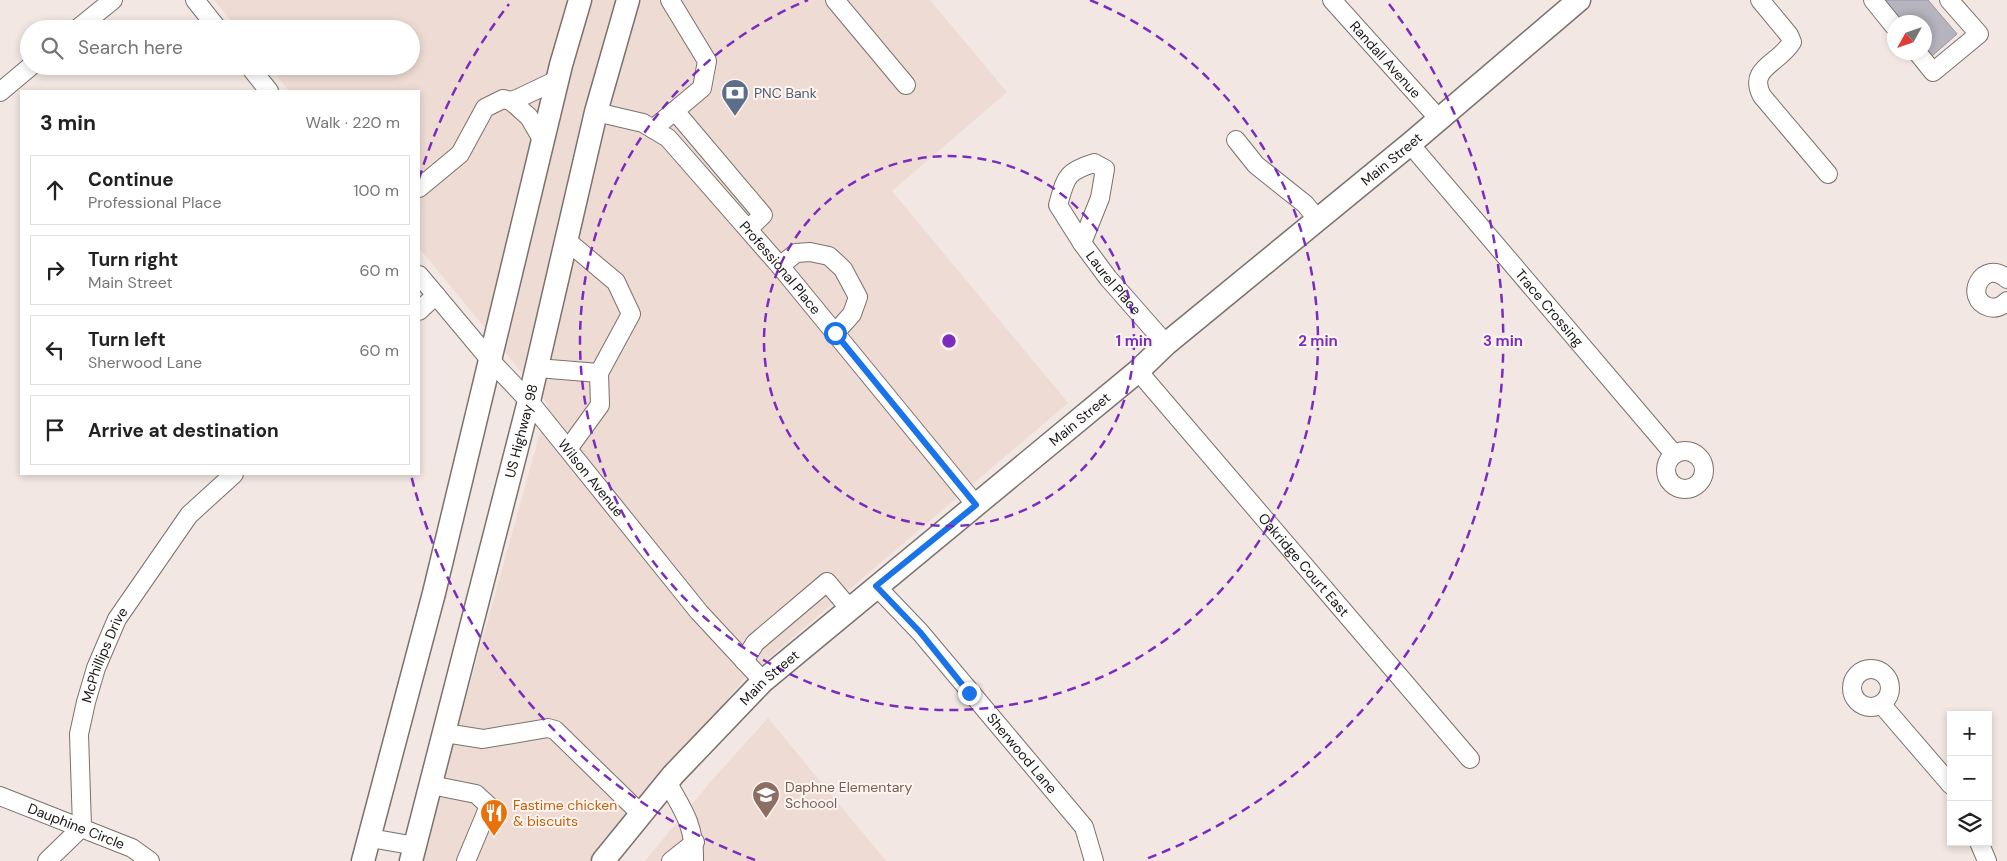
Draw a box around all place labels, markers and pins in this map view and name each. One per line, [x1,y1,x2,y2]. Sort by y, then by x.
bank icon: PNC Bank [720,78,750,117]
place label: PNC Bank [754,84,817,102]
centre of rings [940,332,958,350]
place label: Daphne Elementary Schoool [785,778,913,812]
school or university icon: Daphne Elementary Schoool [751,780,781,819]
place label: Fastime chicken & biscuits [513,796,617,830]
restaurant icon: Fastime chicken & biscuits [479,798,509,837]

